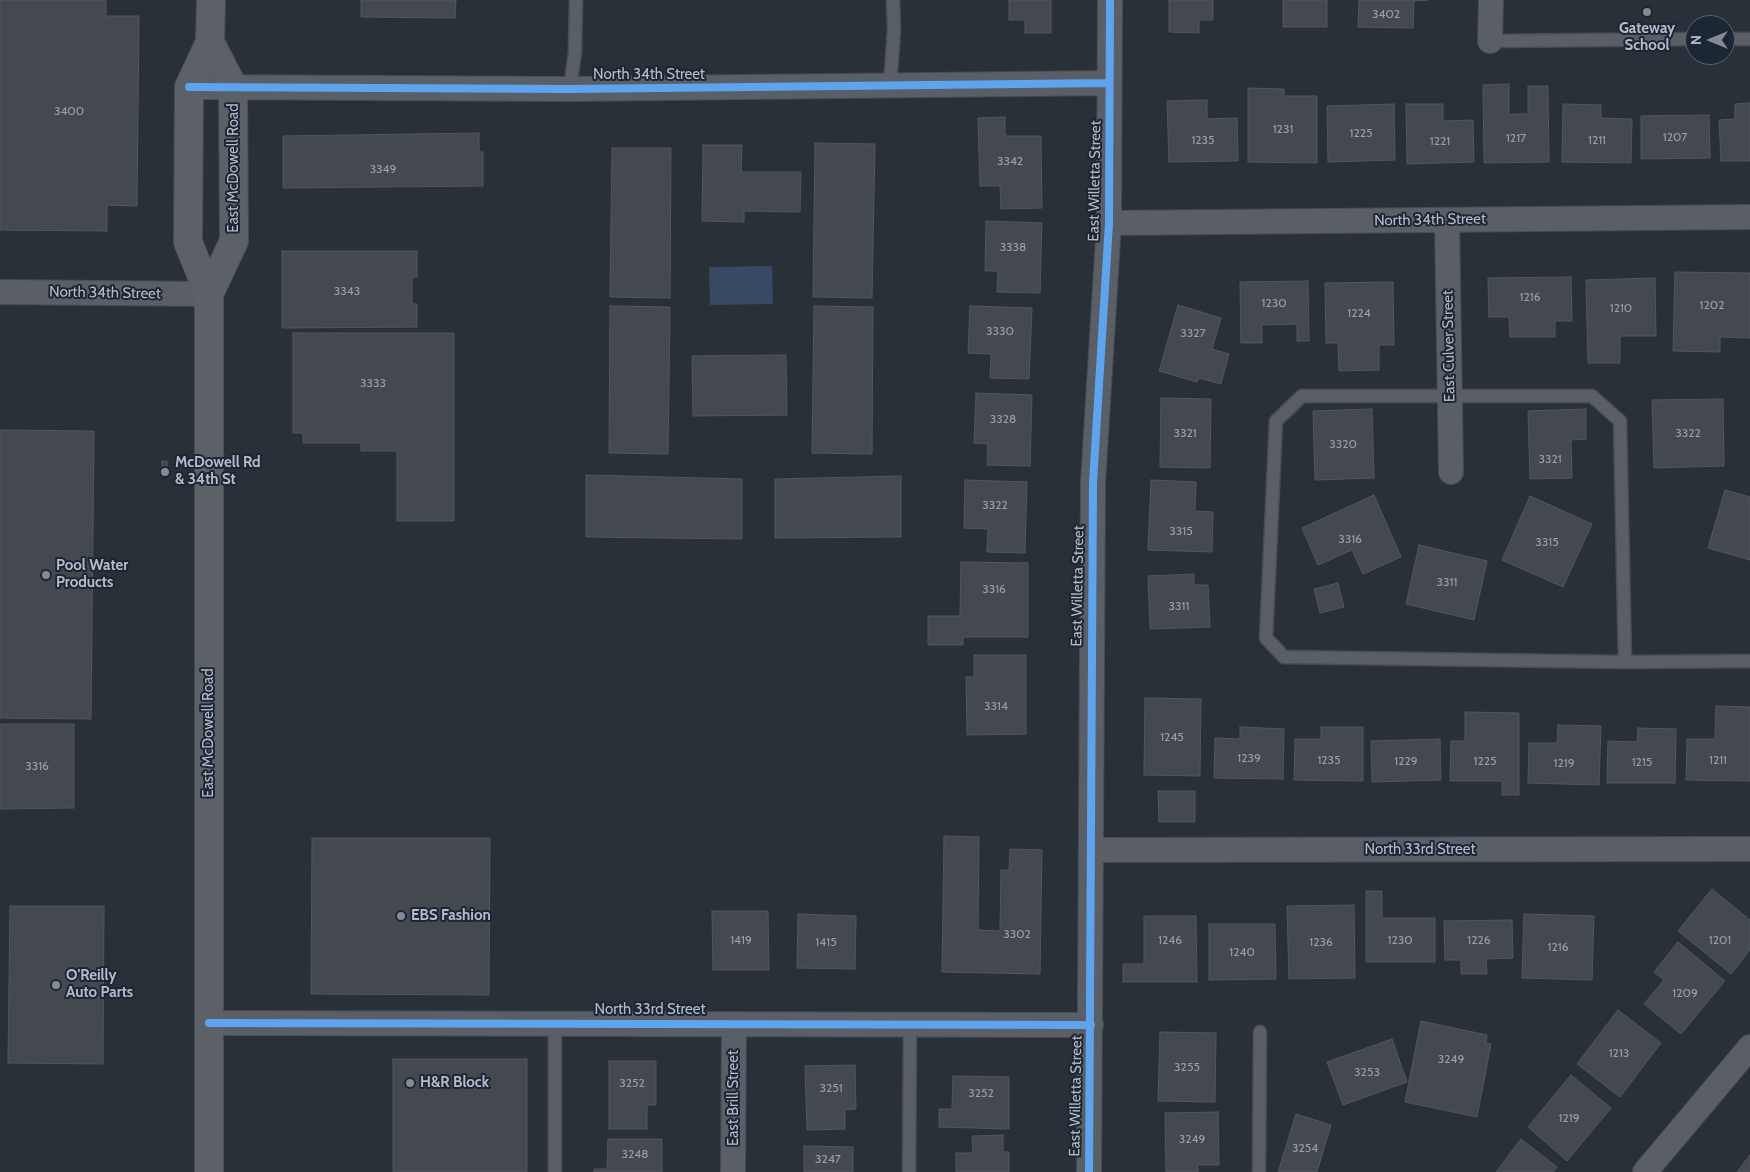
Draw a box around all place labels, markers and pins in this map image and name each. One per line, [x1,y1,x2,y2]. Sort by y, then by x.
marker: Gateway School [1641,6,1653,18]
place label: Gateway School [1619,20,1675,55]
place label: McDowell Rd & 34th St [175,454,261,489]
marker: McDowell Rd & 34th St [159,466,171,478]
place label: Pool Water Products [56,557,128,592]
marker: Pool Water Products [40,569,52,581]
place label: EBS Fashion [411,907,491,925]
marker: EBS Fashion [395,910,407,922]
place label: O'Reilly Auto Parts [66,967,133,1002]
marker: O'Reilly Auto Parts [50,979,62,991]
place label: H&R Block [420,1074,489,1092]
marker: H&R Block [404,1077,416,1089]

